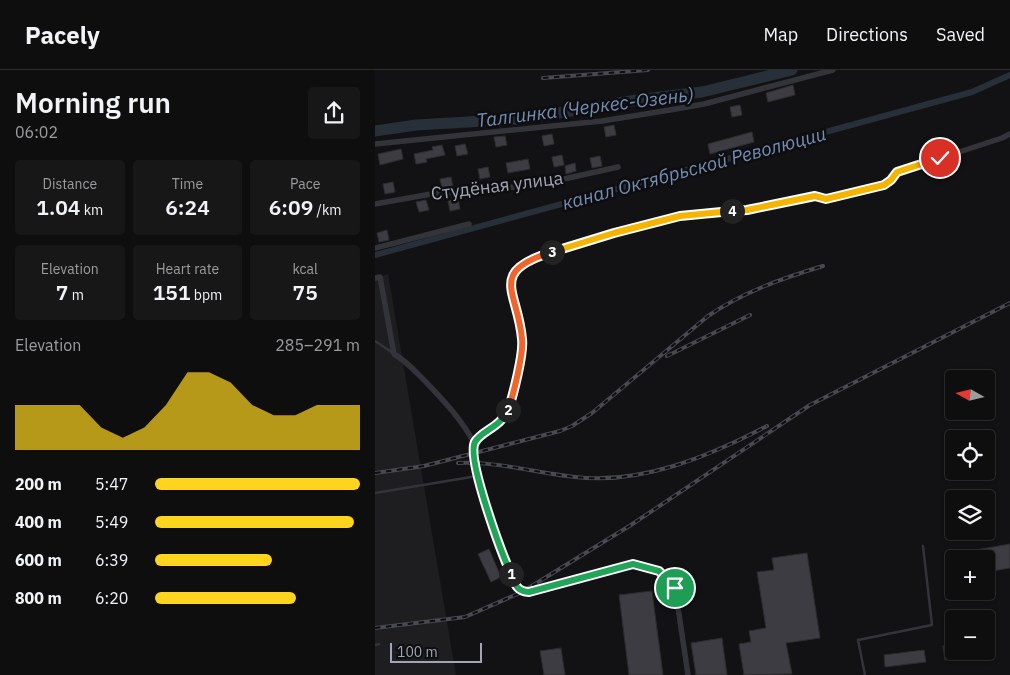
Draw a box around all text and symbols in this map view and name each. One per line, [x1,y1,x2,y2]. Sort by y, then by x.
text: Pacely [25,19,100,51]
text: Map [763,23,798,46]
text: Directions [826,23,908,46]
text: Saved [936,23,985,46]
water label: Талгинка (Черкес-Озень) [475,82,695,132]
text: Morning run [15,84,171,121]
button: share [308,87,360,139]
water label: канал Октябрьской Революции [559,121,829,215]
text: 06:02 [15,122,58,142]
pin [919,137,961,179]
icon: check [926,144,954,172]
street label: Студёная улица [429,166,565,205]
text: Distance [43,175,97,193]
text: Time [172,175,203,193]
text: Pace [290,175,320,193]
text: 1.04 [36,193,80,221]
text: 6:24 [165,193,210,221]
text: 6:09 [269,193,313,221]
pin: 4 [719,198,745,224]
text: km [80,201,103,219]
text: /km [313,201,342,219]
text: 4 [728,202,737,220]
pin: 3 [539,240,565,264]
text: 3 [548,243,557,261]
text: Elevation [41,260,99,278]
text: Heart rate [156,260,219,278]
text: kcal [292,260,318,278]
text: 7 [56,278,68,306]
text: 151 [153,278,191,306]
text: 75 [293,278,318,306]
text: m [68,286,84,304]
text: bpm [191,286,222,304]
text: Elevation [15,335,81,355]
text: 285–291 m [275,335,360,355]
north arrow [945,370,995,420]
map controls [945,370,995,660]
pin: 2 [495,398,521,422]
text: 2 [504,401,513,419]
button: locate [945,430,995,480]
text: 200 m [15,474,62,494]
text: 5:47 [95,474,128,494]
button: layers [945,490,995,540]
text: 400 m [15,512,62,532]
text: 5:49 [95,512,128,532]
text: 600 m [15,550,62,570]
text: 6:39 [95,550,128,570]
button: + [945,550,995,600]
pin: 1 [499,562,523,586]
text: 1 [507,565,516,583]
pin [654,567,696,609]
icon: arrive [661,574,689,602]
text: 800 m [15,588,62,608]
text: 6:20 [95,588,128,608]
button: − [945,610,995,660]
scale bar [390,640,483,663]
text: 100 m [397,643,438,661]

